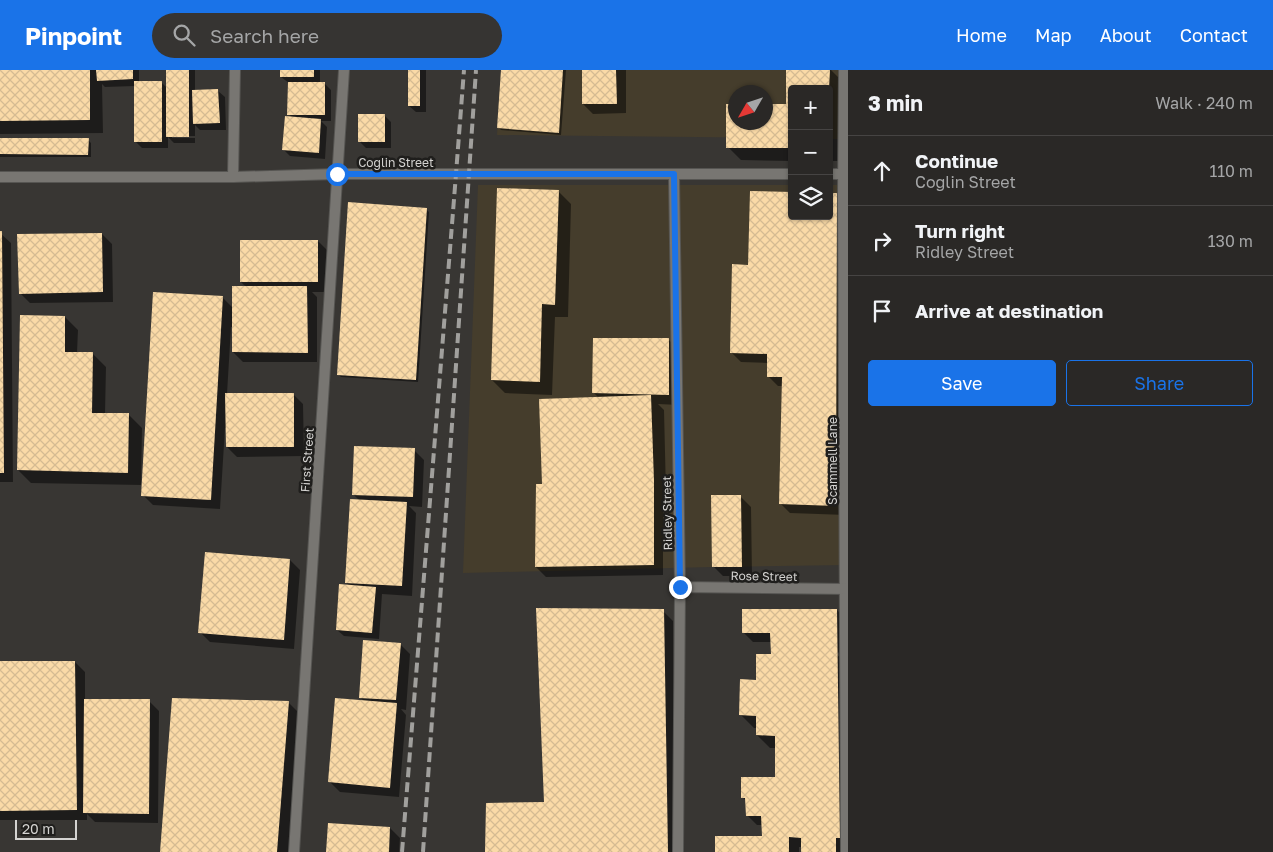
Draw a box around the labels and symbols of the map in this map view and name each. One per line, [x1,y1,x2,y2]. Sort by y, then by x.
north arrow [728,85,773,130]
street label: Coglin Street [358,155,434,170]
route start [326,163,349,186]
street label: Scammell Lane [825,417,840,505]
street label: First Street [297,427,317,493]
street label: Ridley Street [659,475,675,550]
street label: Rose Street [730,568,798,584]
route end [669,576,692,599]
scale bar [15,817,78,840]

